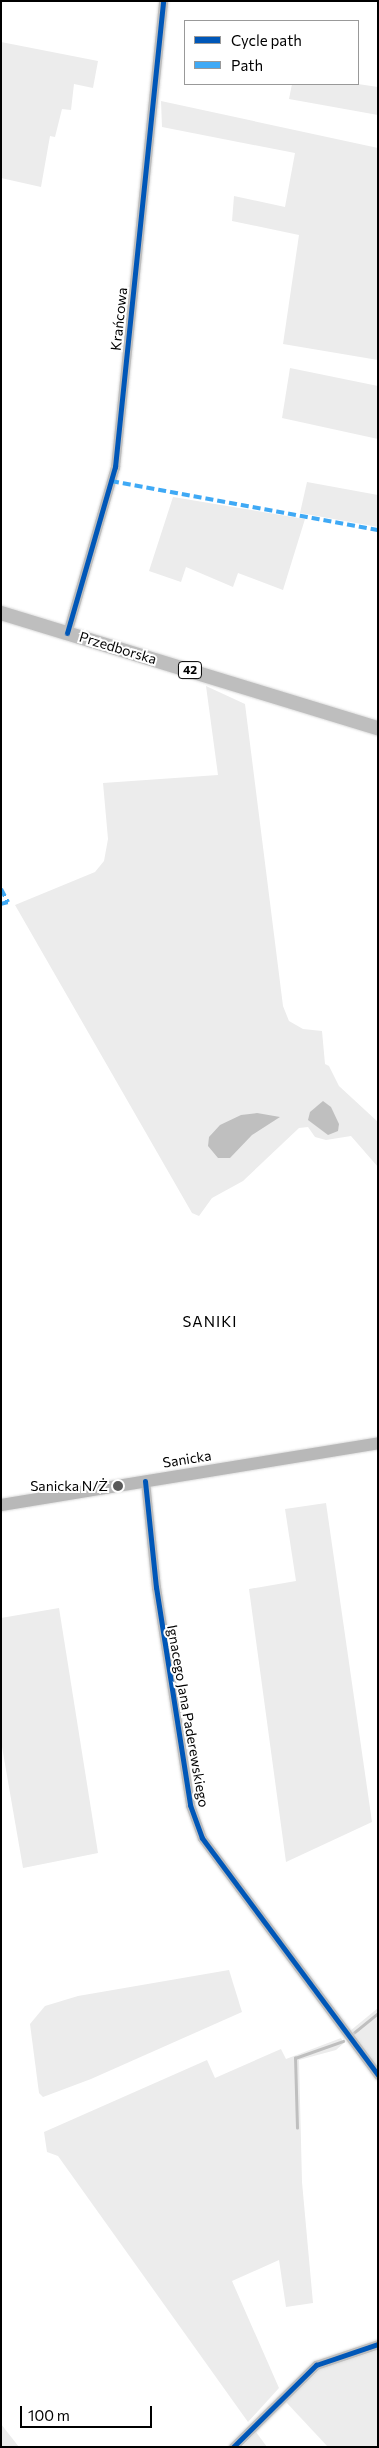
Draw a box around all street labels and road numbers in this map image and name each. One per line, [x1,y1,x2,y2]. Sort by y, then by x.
street label: Krańcowa [107,286,131,352]
street label: Przedborska [77,628,159,668]
road number: 42 [178,660,202,680]
street label: Sanicka [161,1447,213,1471]
street label: Ignacego Jana Paderewskiego [164,1623,212,1809]

